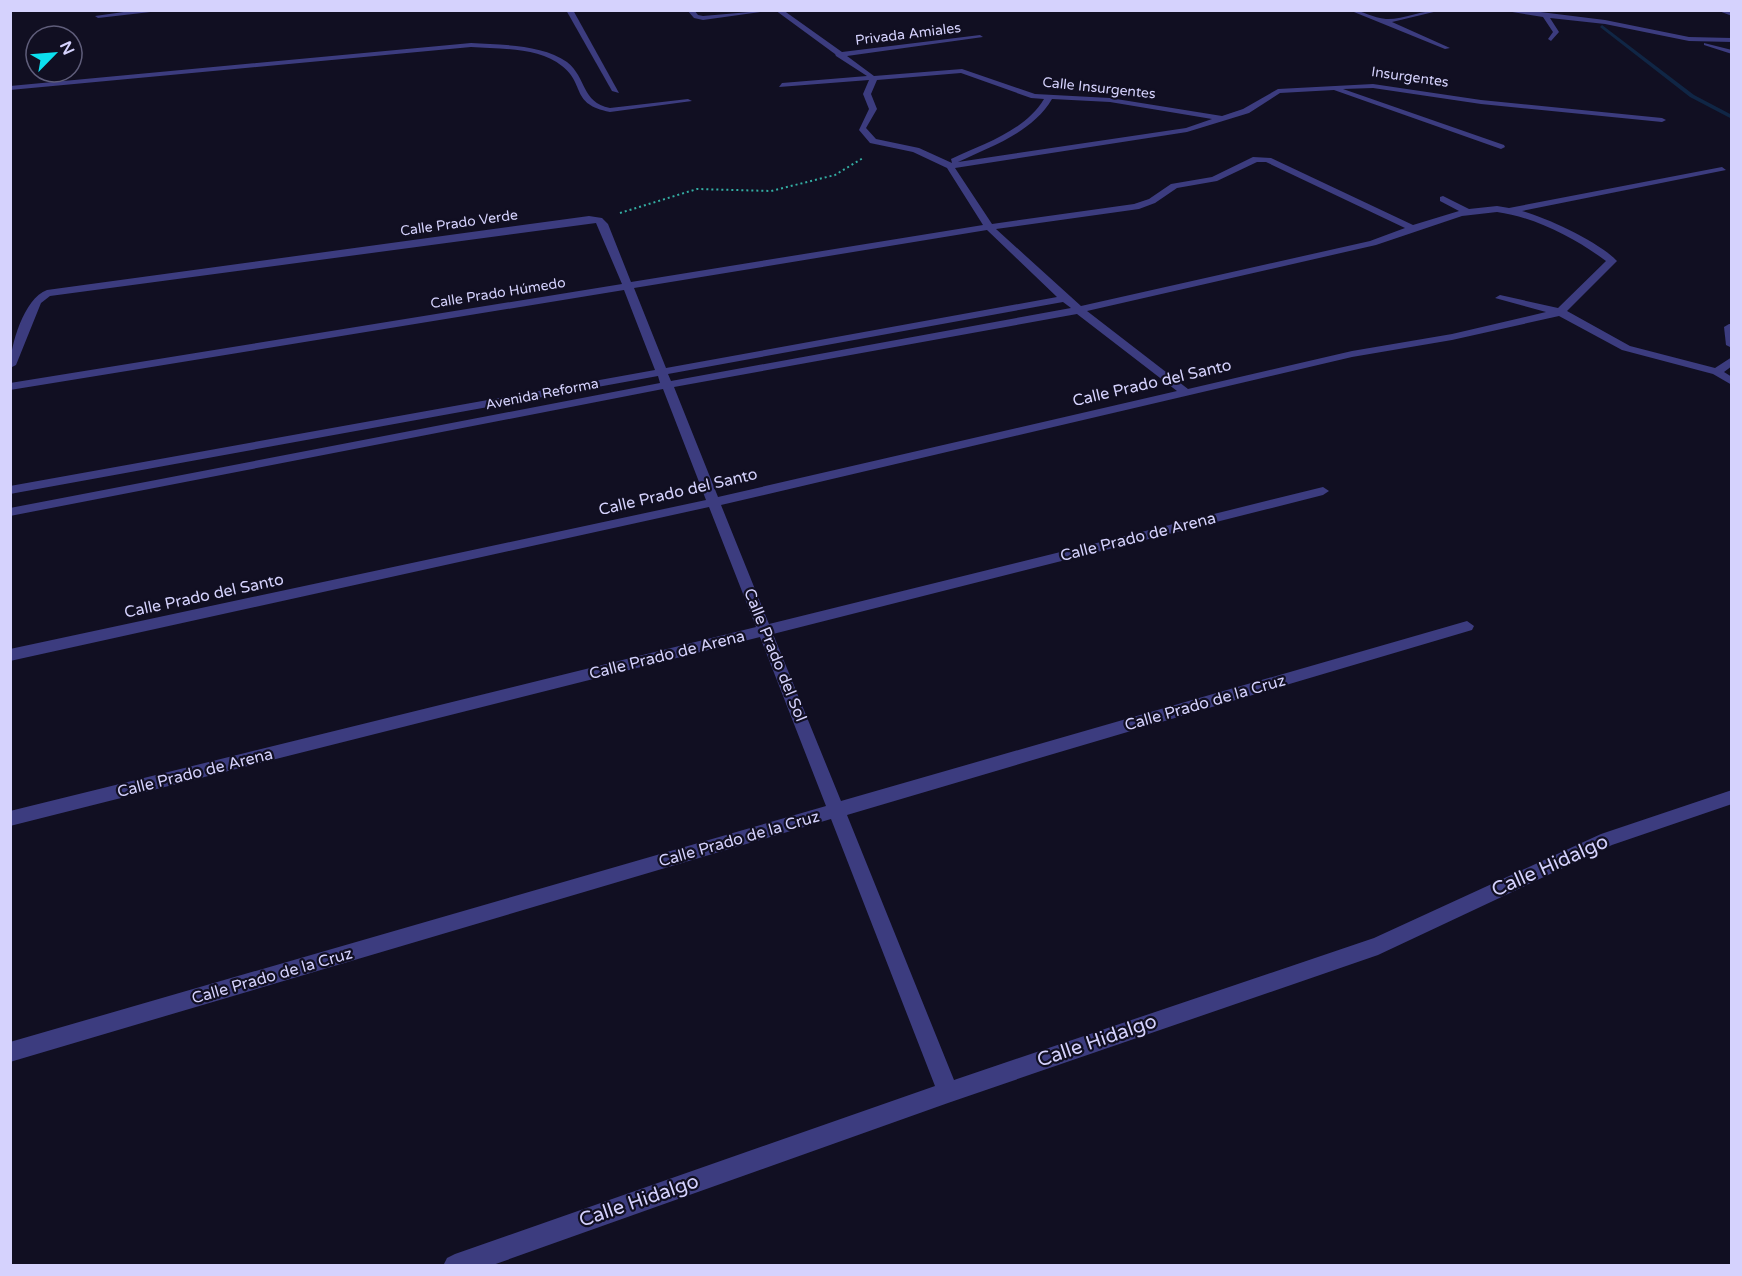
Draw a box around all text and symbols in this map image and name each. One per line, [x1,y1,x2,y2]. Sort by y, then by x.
street label: Privada Amiales [854,19,962,49]
north arrow [24,24,84,84]
text: N [55,38,78,58]
street label: Insurgentes [1370,63,1450,91]
street label: Calle Insurgentes [1041,74,1157,102]
street label: Calle Prado Verde [399,206,519,240]
street label: Calle Prado Húmedo [429,274,567,312]
street label: Calle Prado del Santo [1071,355,1233,411]
street label: Avenida Reforma [484,375,600,413]
street label: Calle Prado del Santo [597,464,759,520]
street label: Calle Prado de Arena [1058,508,1218,566]
street label: Calle Prado del Santo [122,569,286,623]
street label: Calle Prado del Sol [739,585,811,725]
street label: Calle Prado de Arena [587,626,747,684]
street label: Calle Prado de la Cruz [1122,670,1288,736]
street label: Calle Prado de Arena [115,744,275,802]
street label: Calle Prado de la Cruz [656,806,822,872]
street label: Calle Hidalgo [1488,830,1612,902]
street label: Calle Prado de la Cruz [189,943,355,1009]
street label: Calle Hidalgo [1034,1009,1160,1073]
street label: Calle Hidalgo [576,1169,702,1233]

